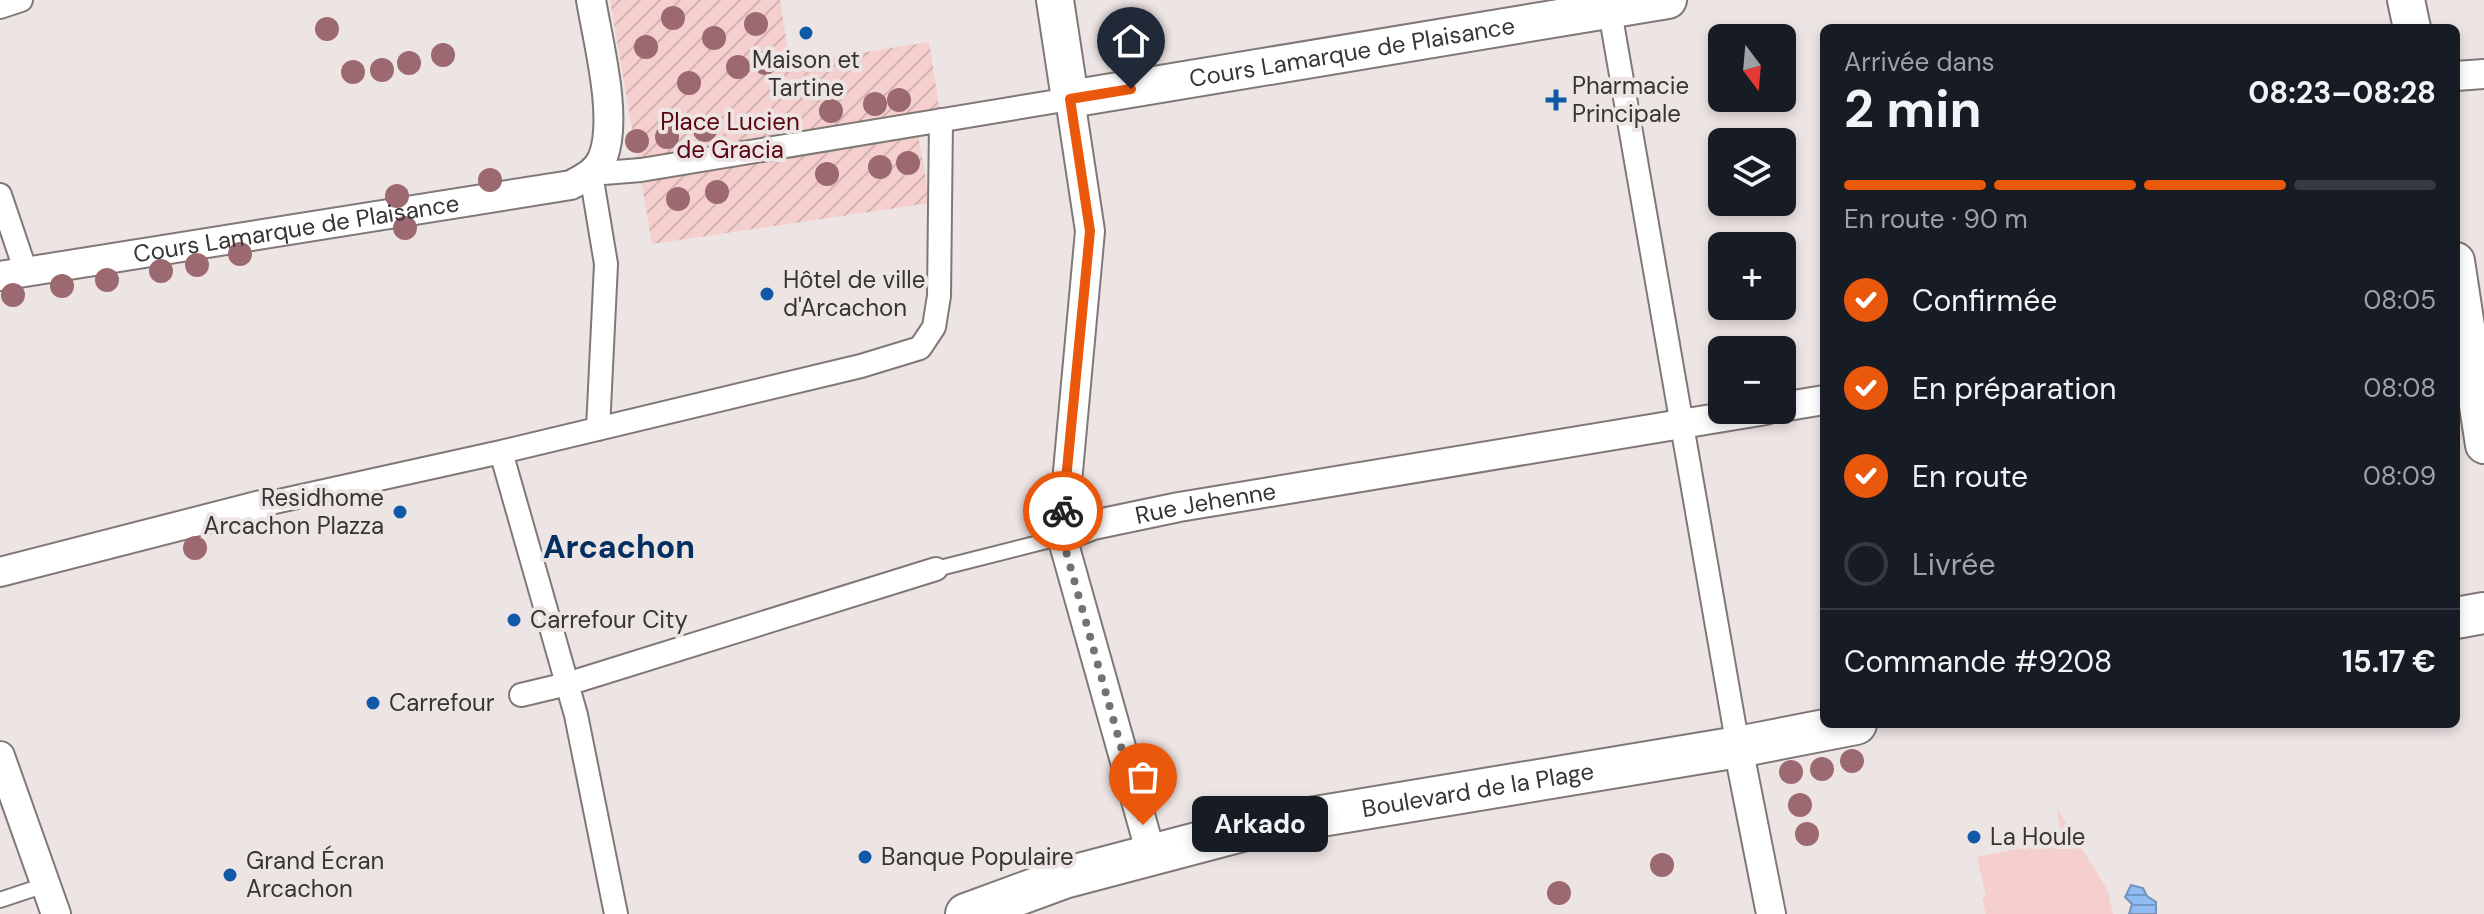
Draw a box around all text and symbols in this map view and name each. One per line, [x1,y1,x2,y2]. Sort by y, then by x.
pin [1097,7,1165,89]
street label: Cours Lamarque de Plaisance [1187,10,1517,94]
icon: home [1109,19,1153,63]
marker: Maison et Tartine [797,24,815,42]
north arrow [1708,24,1796,112]
map controls [1708,24,1796,424]
place label: Maison et Tartine [752,44,860,103]
text: Arrivée dans [1844,45,1995,79]
place label: Pharmacie Principale [1572,70,1689,129]
text: 08:23–08:28 [2248,73,2436,112]
text: 2 min [1844,75,1982,143]
marker: Pharmacie Principale [1547,91,1565,109]
park label: Place Lucien de Gracia [660,106,800,165]
button: layers [1708,128,1796,216]
street label: Cours Lamarque de Plaisance [131,187,461,270]
text: En route · 90 m [1844,202,2028,236]
button: + [1708,232,1796,320]
place label: Hôtel de ville d'Arcachon [783,264,925,323]
icon: check [1844,278,1888,322]
text: Confirmée [1912,281,2057,320]
text: 08:05 [2364,283,2436,317]
marker: Hôtel de ville d'Arcachon [758,285,776,303]
button: − [1708,336,1796,424]
icon: check [1844,366,1888,410]
text: En préparation [1912,369,2117,408]
text: 08:08 [2364,371,2436,405]
icon: check [1844,454,1888,498]
text: En route [1912,457,2028,496]
text: 08:09 [2363,459,2436,493]
courier [1023,471,1103,551]
street label: Rue Jehenne [1132,475,1278,531]
place label: Residhome Arcachon Plazza [204,482,384,541]
icon: bike [1041,489,1085,533]
marker: Residhome Arcachon Plazza [391,503,409,521]
district label: Arcachon [543,526,695,568]
text: Livrée [1912,545,1995,584]
place label: Carrefour City [530,604,688,635]
marker: Carrefour City [505,611,523,629]
text: Commande #9208 [1844,642,2112,681]
text: 15.17 € [2342,642,2436,681]
place label: Carrefour [389,687,495,718]
marker: Carrefour [364,694,382,712]
pin [1109,743,1177,825]
icon: bag [1121,755,1165,799]
street label: Boulevard de la Plage [1359,755,1596,824]
callout: Arkado [1191,797,1327,853]
text: Arkado [1214,807,1306,841]
place label: La Houle [1990,821,2085,852]
marker: La Houle [1965,828,1983,846]
place label: Banque Populaire [881,841,1074,872]
place label: Grand Écran Arcachon [246,845,384,904]
marker: Banque Populaire [856,848,874,866]
marker: Grand Écran Arcachon [221,866,239,884]

